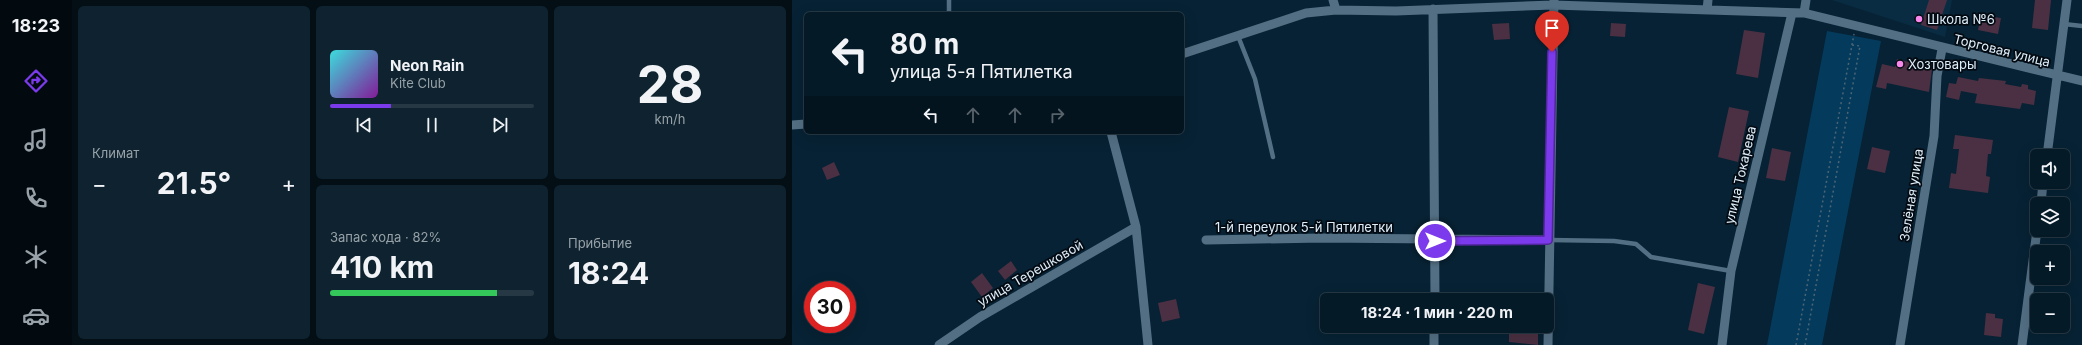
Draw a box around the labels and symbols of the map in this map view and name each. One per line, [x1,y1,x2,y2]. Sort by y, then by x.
pin [1535,11,1569,52]
place label: Школа №6 [1927,11,1995,27]
marker: Школа №6 [1914,14,1924,24]
street label: Торговая улица [1952,30,2052,70]
place label: Хозтовары [1908,56,1977,72]
marker: Хозтовары [1895,59,1905,69]
street label: улица Токарева [1721,124,1759,226]
street label: Зелёная улица [1896,148,1926,242]
street label: 1-й переулок 5-й Пятилетки [1215,219,1393,235]
position arrow [1414,220,1456,262]
street label: улица Терешковой [974,236,1086,310]
speed limit sign: 30 [804,281,856,333]

